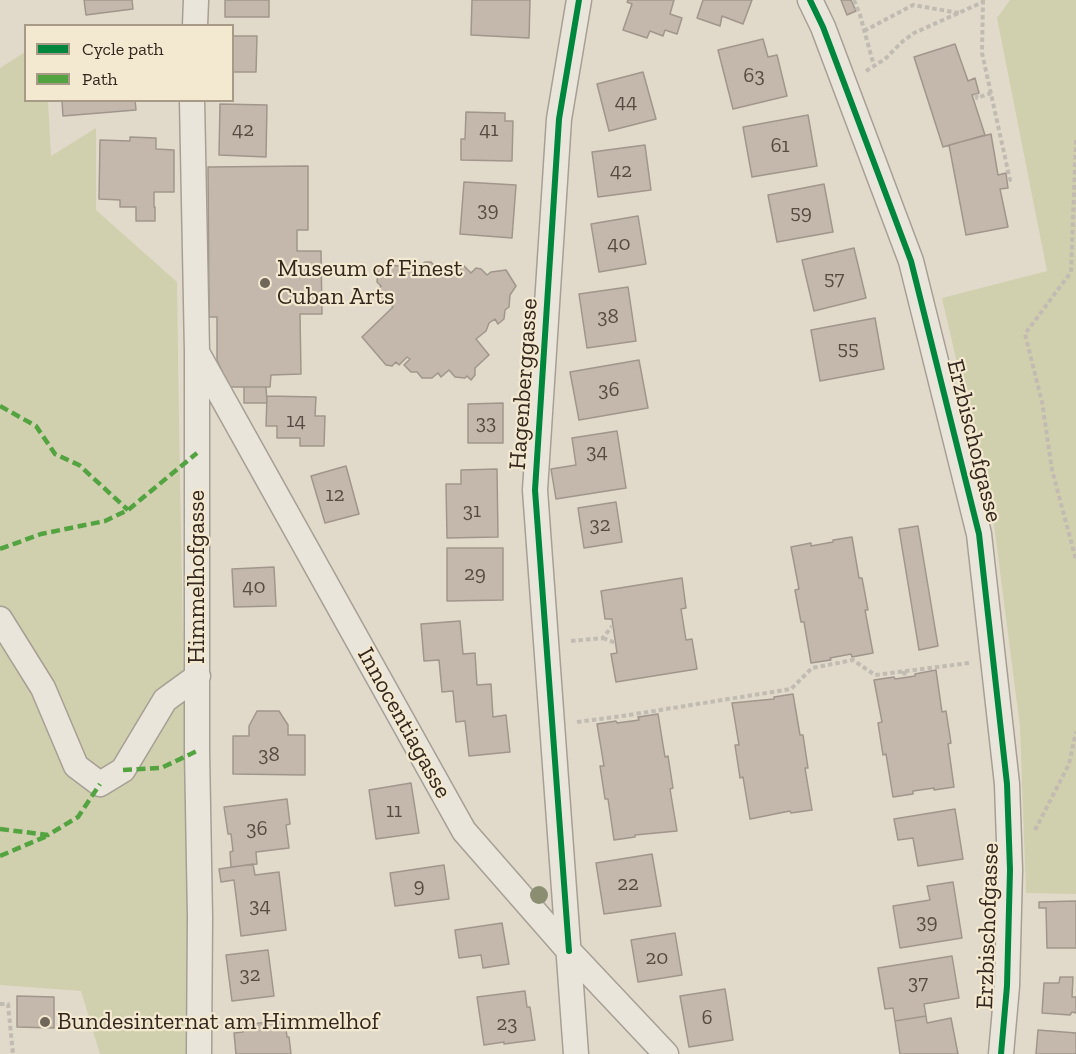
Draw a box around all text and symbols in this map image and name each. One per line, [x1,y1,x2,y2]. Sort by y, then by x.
legend [24,24,234,102]
text: Cycle path [82,38,164,60]
house number: 63 [743,63,765,89]
text: Path [82,68,118,90]
house number: 44 [615,89,637,115]
house number: 42 [232,117,254,143]
house number: 41 [479,117,499,143]
house number: 61 [770,133,790,159]
house number: 42 [610,158,632,184]
house number: 39 [477,197,499,223]
house number: 59 [790,200,812,226]
house number: 40 [607,231,631,257]
place label: Museum of Finest Cuban Arts [277,255,463,311]
house number: 57 [824,266,844,292]
marker: Museum of Finest Cuban Arts [258,276,272,290]
street label: Hagenberggasse [504,297,544,471]
house number: 38 [597,304,619,330]
house number: 55 [837,336,859,362]
street label: Erzbischofgasse [940,357,1008,525]
house number: 36 [598,377,620,403]
house number: 14 [286,408,306,434]
house number: 33 [476,410,496,436]
house number: 34 [586,439,608,465]
house number: 12 [326,482,344,508]
street label: Himmelhofgasse [183,490,211,664]
house number: 31 [463,498,481,524]
house number: 32 [589,512,611,538]
house number: 29 [464,561,486,587]
house number: 40 [242,574,266,600]
street label: Innocentiagasse [351,643,457,803]
house number: 38 [258,742,280,768]
house number: 11 [386,798,402,824]
house number: 36 [246,816,268,842]
street label: Erzbischofgasse [971,842,1005,1010]
house number: 22 [617,871,639,897]
house number: 9 [413,873,425,899]
house number: 34 [249,893,271,919]
house number: 39 [916,909,938,935]
house number: 20 [646,945,668,971]
house number: 32 [239,962,261,988]
house number: 37 [908,970,928,996]
house number: 6 [701,1005,713,1031]
place label: Bundesinternat am Himmelhof [57,1008,379,1036]
house number: 23 [496,1011,518,1037]
marker: Bundesinternat am Himmelhof [38,1015,52,1029]

